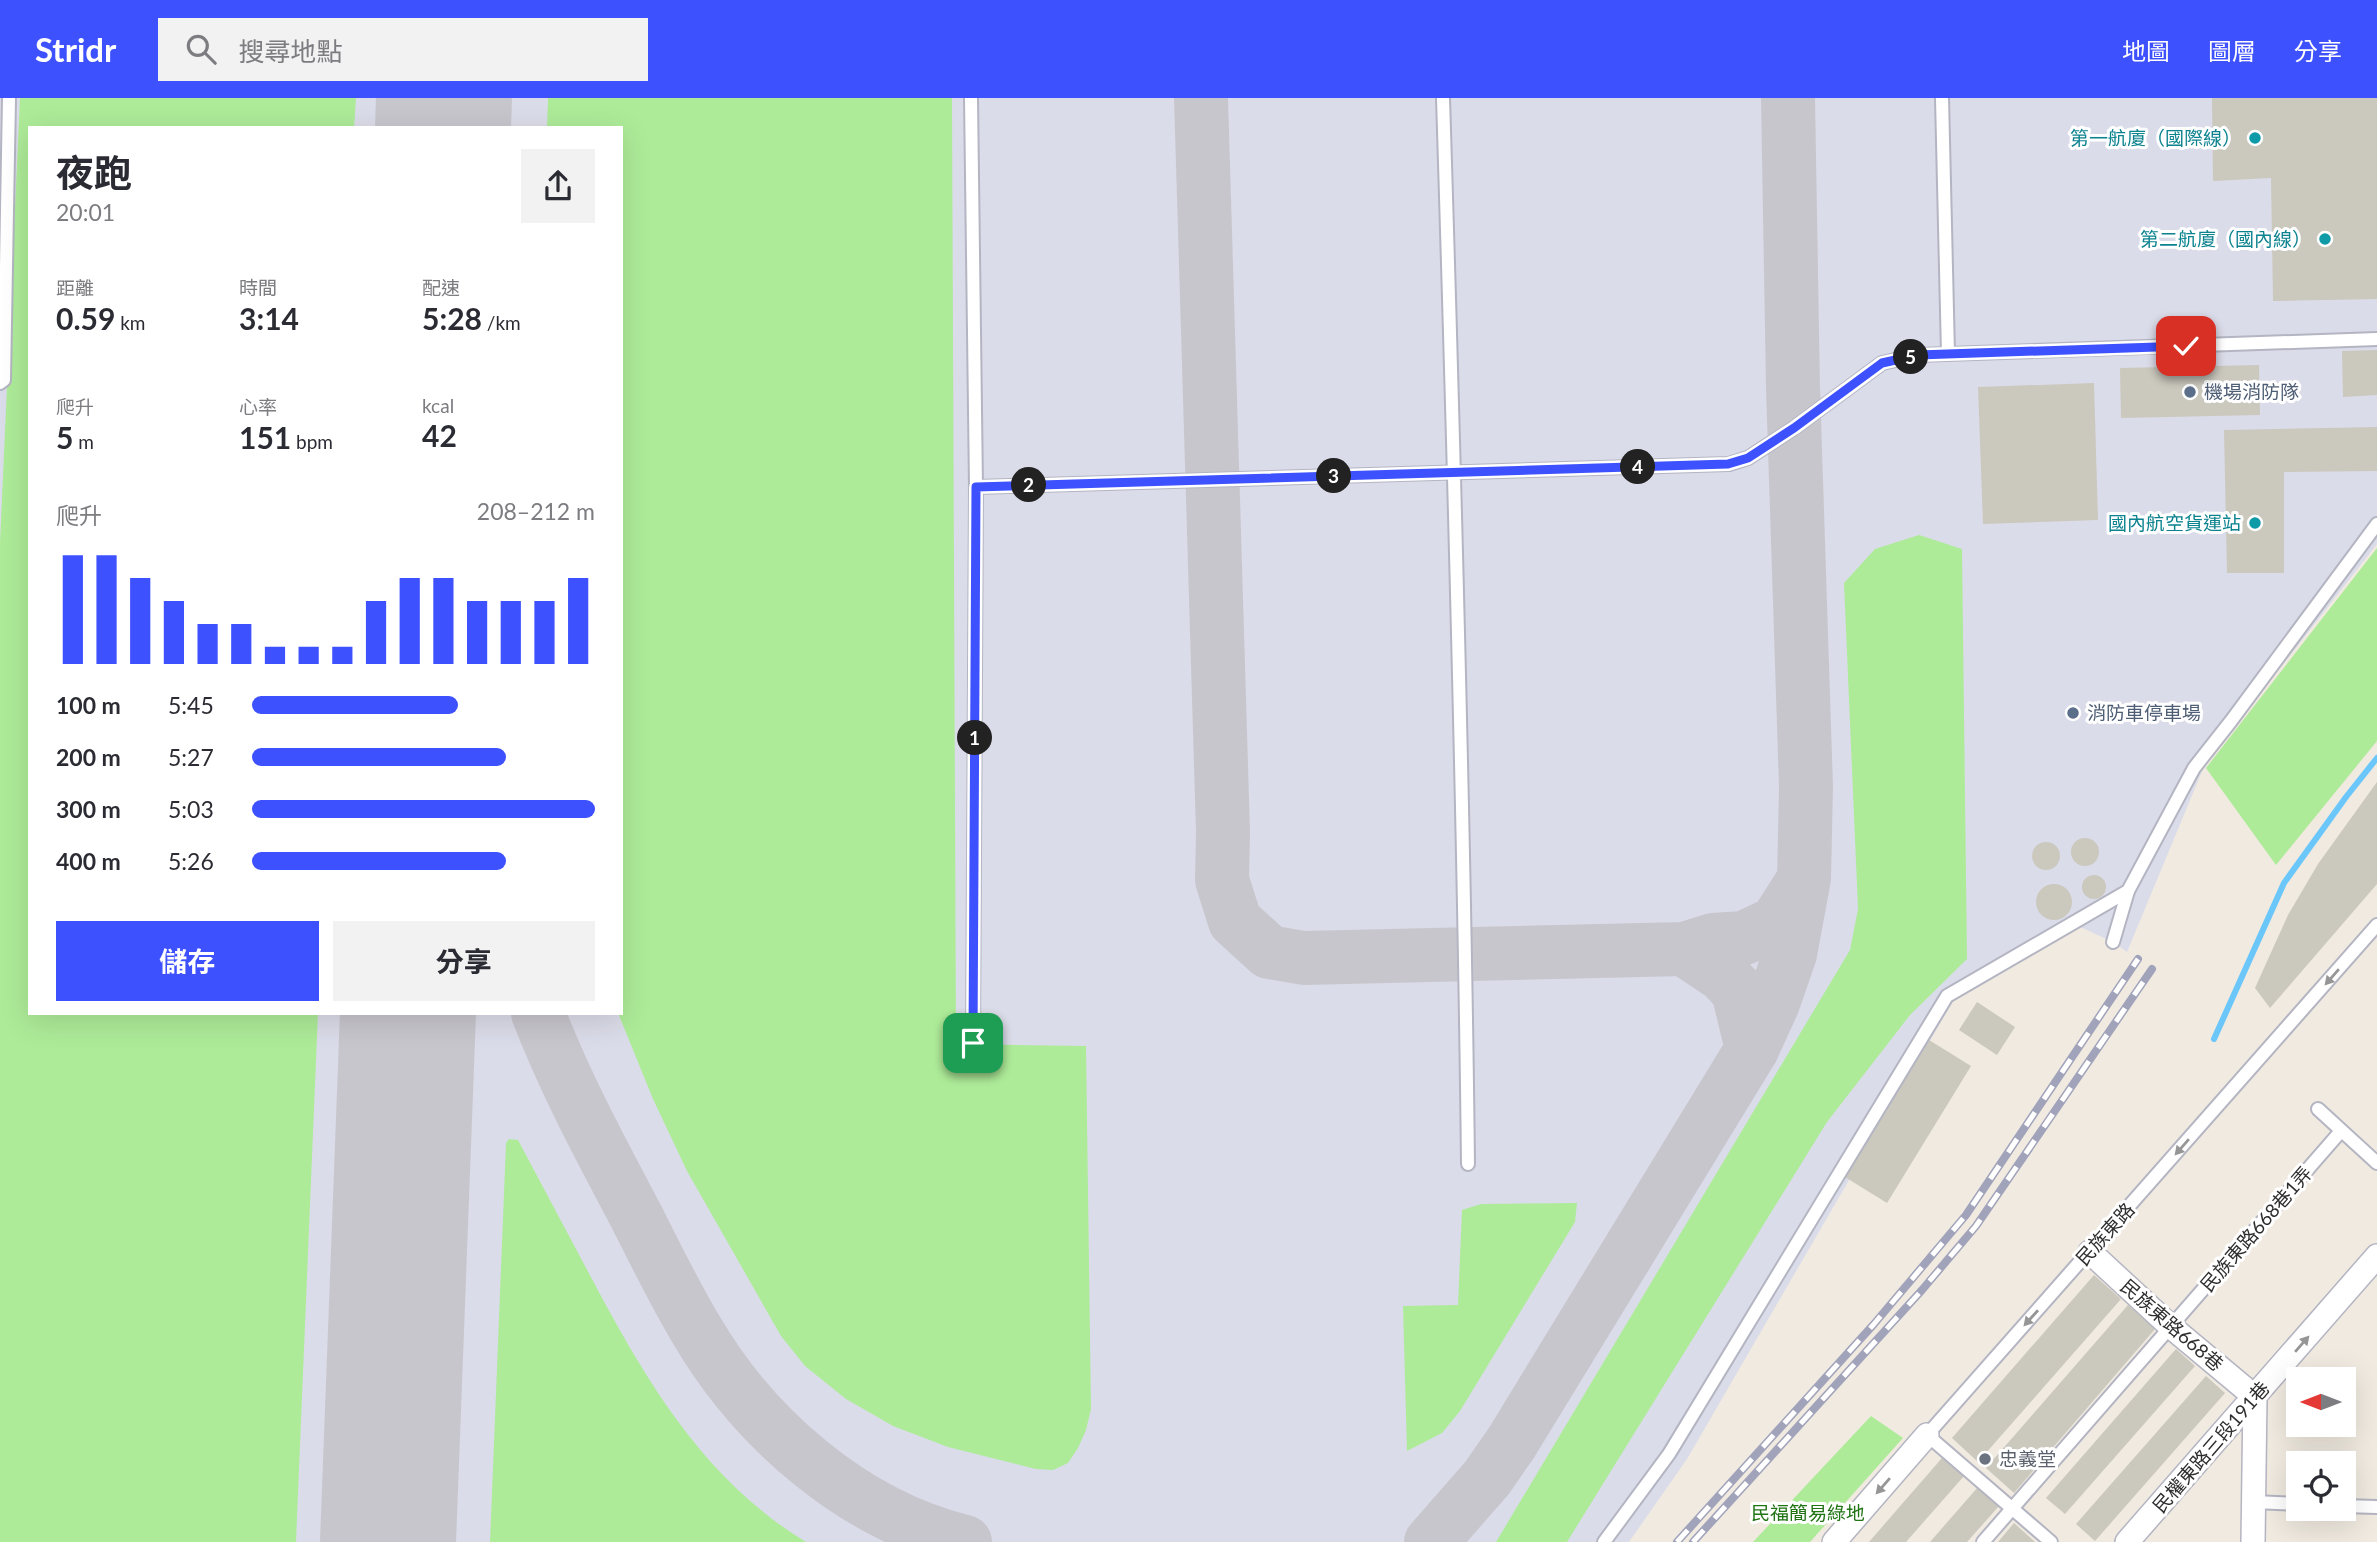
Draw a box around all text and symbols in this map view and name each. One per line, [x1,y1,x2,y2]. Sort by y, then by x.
search box [158,18,648,81]
text: Stridr [35,29,116,69]
icon: search [182,30,220,68]
text: 搜尋地點 [238,35,342,67]
text: 地圖 [2122,36,2170,65]
text: 圖層 [2208,36,2256,65]
text: 分享 [2294,36,2342,65]
place label: 第一航廈（國際線） [2070,126,2241,149]
marker: 第一航廈（國際線） [2247,130,2263,146]
text: 夜跑 [56,149,132,195]
button: share [521,149,595,223]
text: 20:01 [56,198,115,226]
place label: 第二航廈（國內線） [2140,227,2311,250]
marker: 第二航廈（國內線） [2317,231,2333,247]
text: 距離 [56,276,94,299]
text: 時間 [239,276,277,299]
text: 配速 [422,276,460,299]
text: 0.59 [56,300,115,336]
text: 3:14 [239,300,299,336]
text: 5:28 [422,300,482,336]
text: km [115,311,145,334]
text: /km [482,311,521,334]
pin [2156,316,2216,376]
icon: check [2167,327,2205,365]
pin: 5 [1894,340,1928,374]
text: 5 [1905,345,1916,368]
place label: 機場消防隊 [2204,380,2299,403]
marker: 機場消防隊 [2182,384,2198,400]
text: kcal [422,394,454,417]
text: 爬升 [56,395,94,418]
text: 心率 [239,395,277,418]
text: 42 [422,417,457,453]
text: 5 [56,419,73,455]
text: 151 [239,419,291,455]
text: m [73,430,94,453]
text: bpm [291,430,333,453]
pin: 4 [1620,450,1656,484]
text: 4 [1632,455,1643,478]
pin: 3 [1316,458,1352,494]
text: 3 [1328,464,1339,487]
pin: 2 [1012,468,1046,502]
text: 2 [1023,473,1034,496]
text: 208–212 m [477,497,595,525]
text: 爬升 [56,501,102,529]
place label: 國內航空貨運站 [2108,511,2241,534]
marker: 國內航空貨運站 [2247,515,2263,531]
text: 100 m [56,691,121,719]
text: 5:45 [168,691,214,719]
place label: 消防車停車場 [2087,701,2201,724]
marker: 消防車停車場 [2065,705,2081,721]
pin: 1 [958,720,992,756]
text: 1 [969,726,980,749]
text: 200 m [56,743,121,771]
text: 5:27 [168,743,214,771]
text: 300 m [56,795,121,823]
text: 5:03 [168,795,214,823]
text: 400 m [56,847,121,875]
text: 5:26 [168,847,214,875]
button: 儲存 [56,921,319,1001]
button: 分享 [333,921,595,1001]
one-way arrow [2325,968,2340,985]
pin [943,1013,1003,1073]
icon: arrive [954,1024,992,1062]
one-way arrow [2174,1138,2190,1155]
street label: 民族東路668巷1弄 [2195,1161,2316,1296]
street label: 民族東路 [2071,1198,2139,1270]
street label: 民族東路668巷 [2116,1274,2228,1375]
one-way arrow [2023,1309,2039,1327]
one-way arrow [2294,1335,2309,1352]
north arrow [2286,1367,2356,1437]
map controls [2286,1367,2356,1521]
street label: 民權東路三段191巷 [2147,1376,2274,1517]
place label: 忠義堂 [1999,1447,2056,1470]
marker: 忠義堂 [1977,1451,1993,1467]
button: locate [2286,1451,2356,1521]
one-way arrow [1875,1477,1891,1494]
park label: 民福簡易綠地 [1751,1501,1865,1524]

